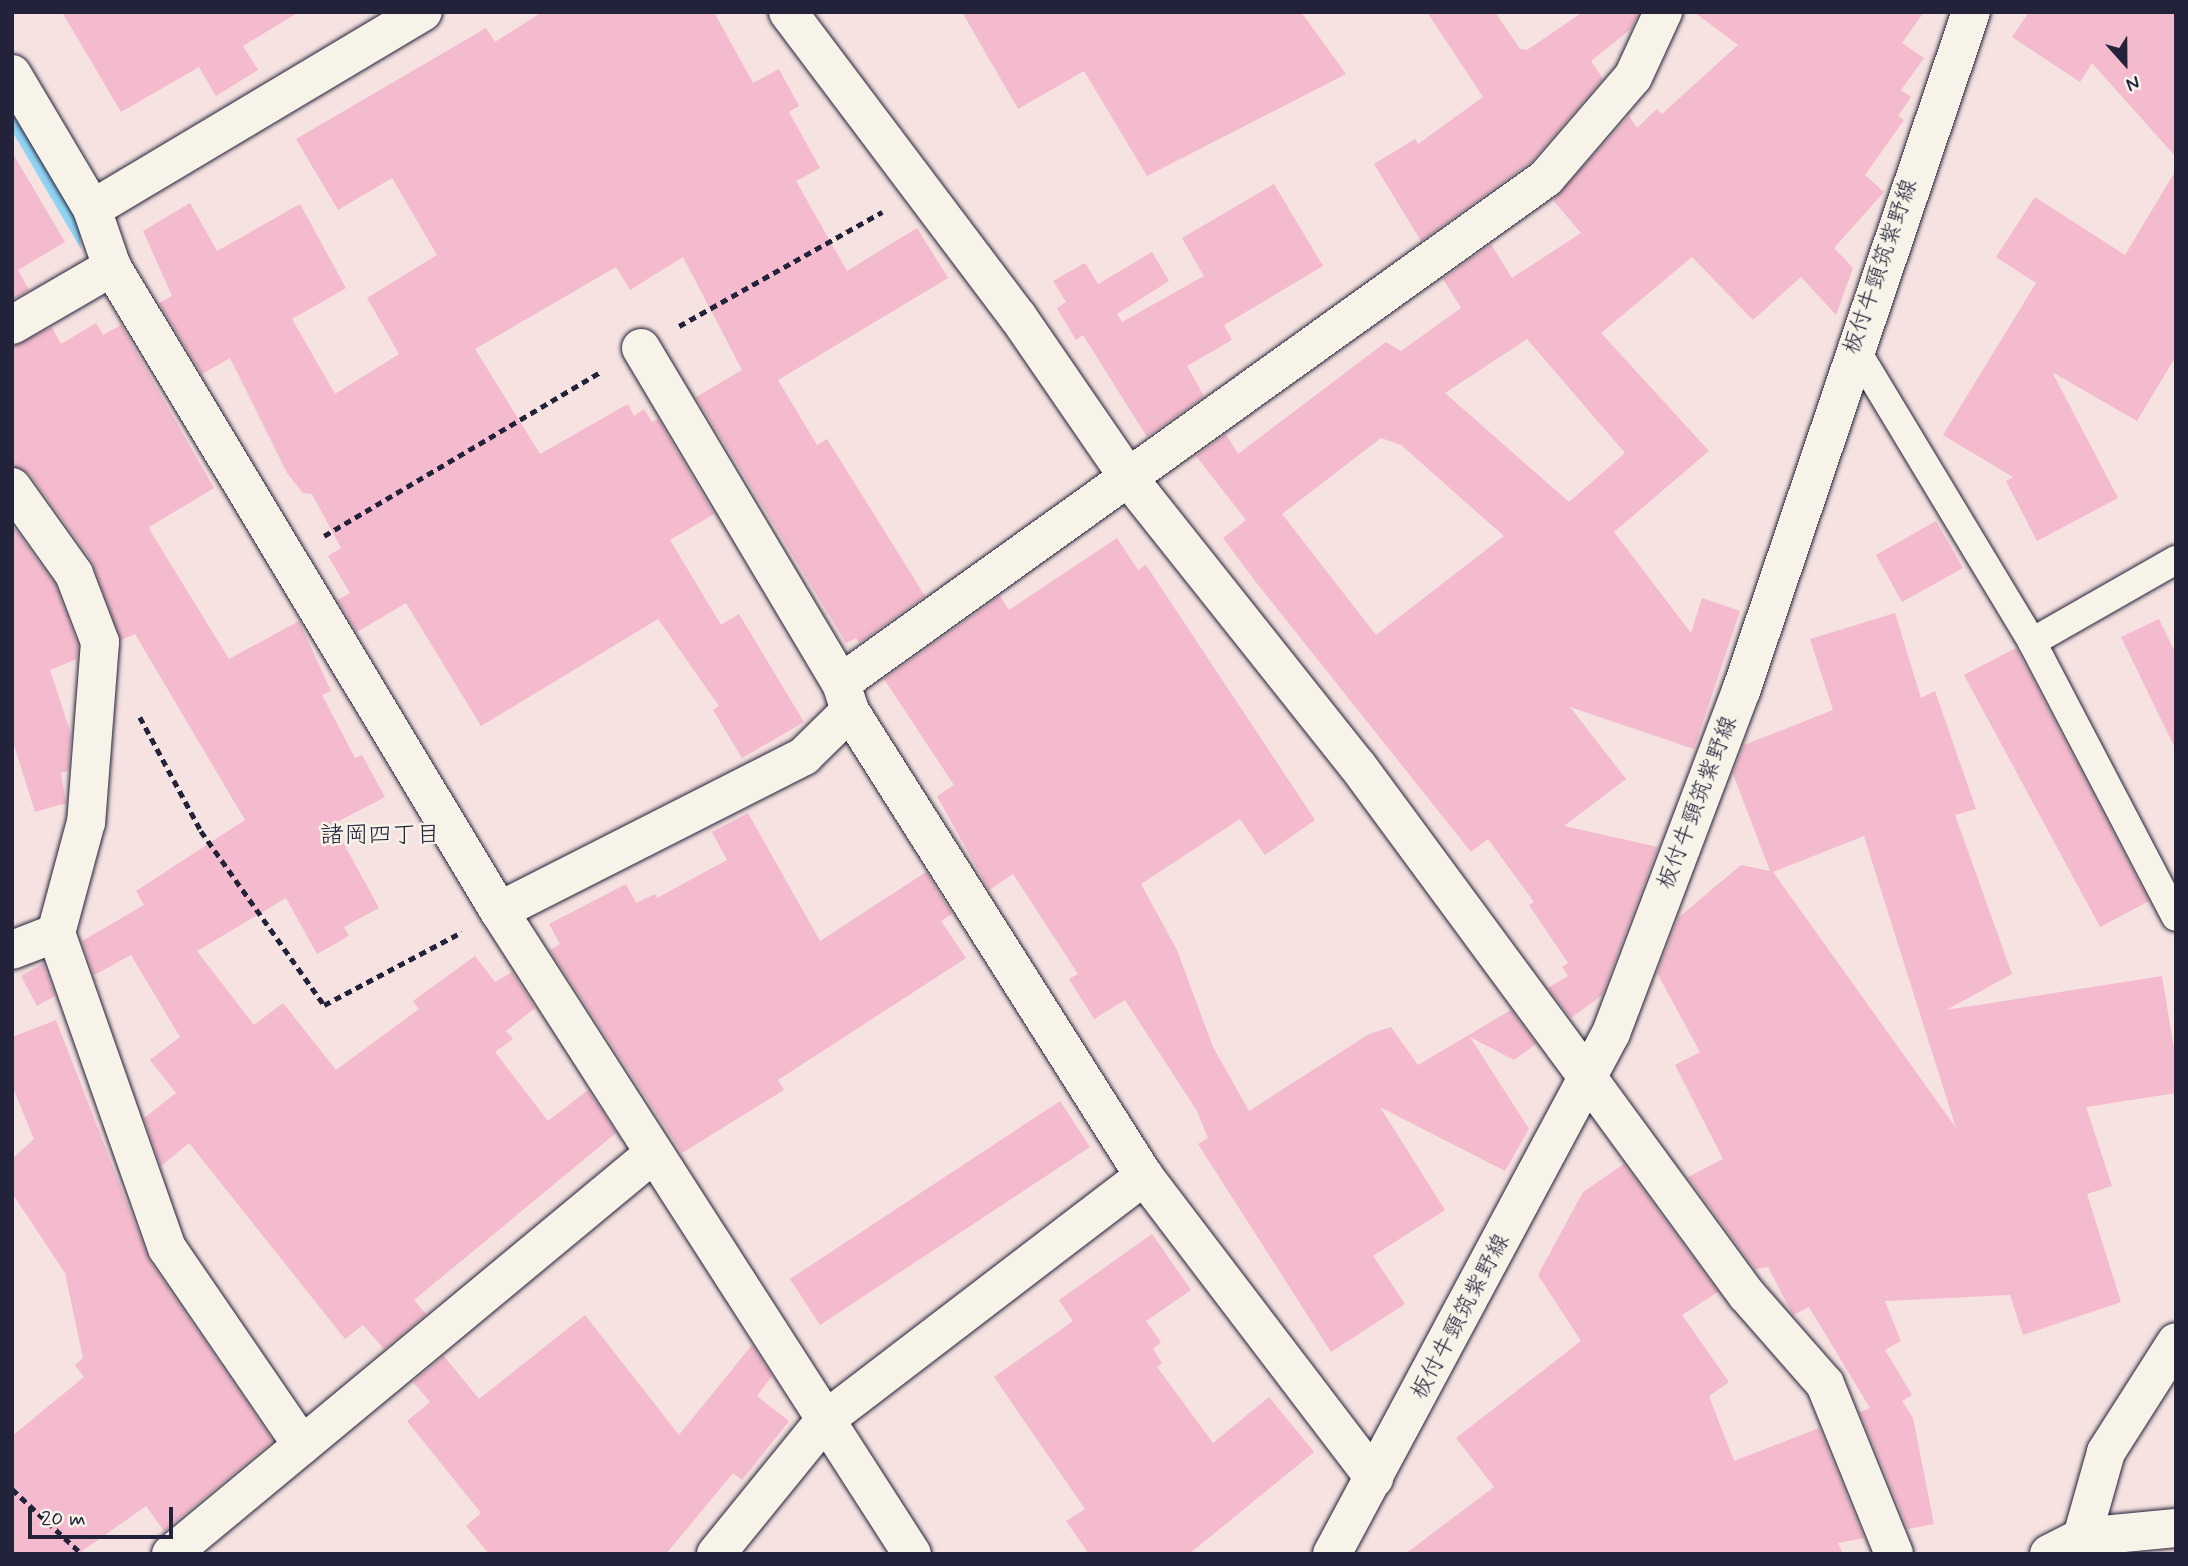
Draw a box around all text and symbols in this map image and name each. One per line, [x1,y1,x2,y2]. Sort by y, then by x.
north arrow [2090,28,2160,98]
text: N [2122,69,2143,97]
street label: 板付牛頸筑紫野線 [1838,176,1924,358]
street label: 板付牛頸筑紫野線 [1652,712,1744,894]
district label: 諸岡四丁目 [320,822,440,850]
street label: 板付牛頸筑紫野線 [1406,1229,1516,1405]
scale bar [32,1492,177,1536]
text: 20 m [41,1505,86,1533]

